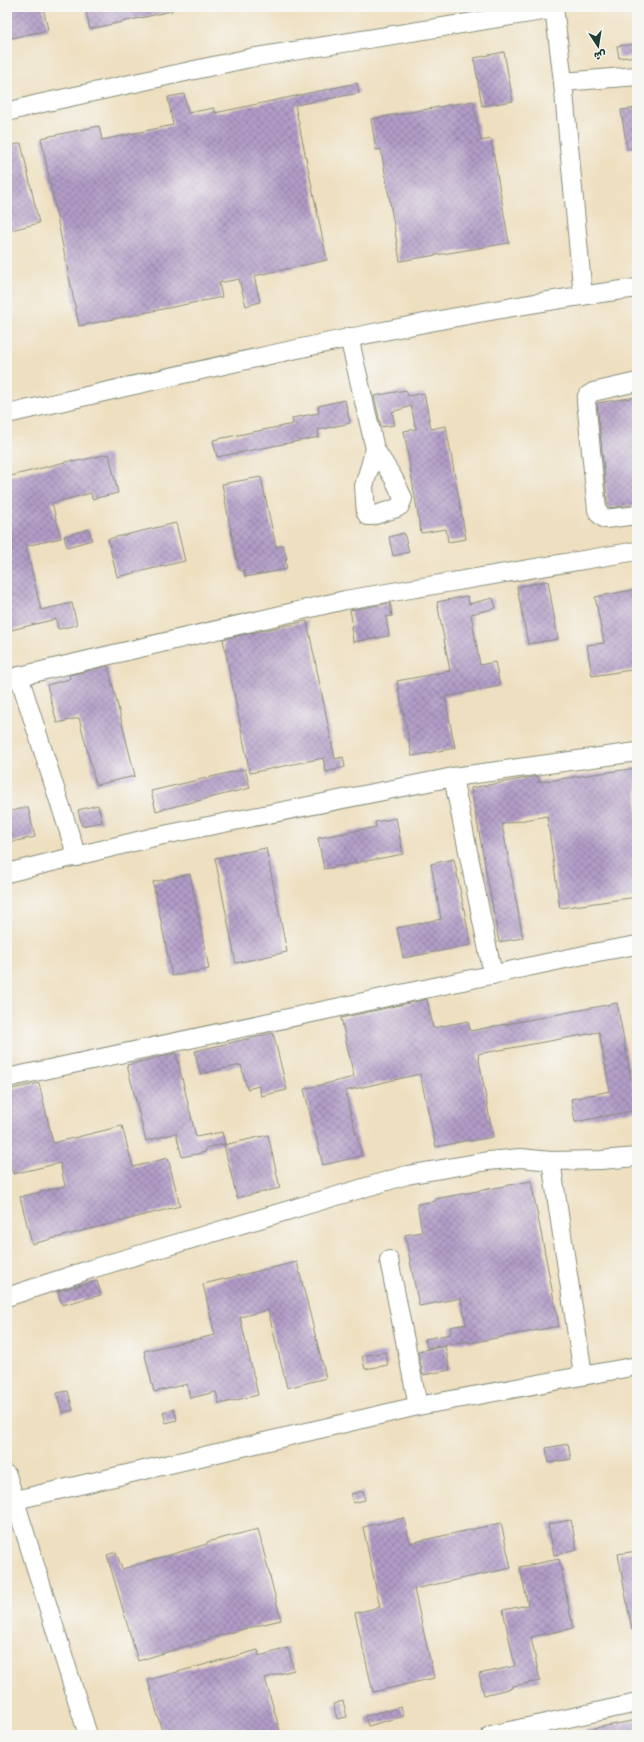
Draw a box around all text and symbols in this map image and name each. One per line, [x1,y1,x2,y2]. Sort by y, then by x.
north arrow [578,26,618,66]
text: ش [592,45,607,63]

